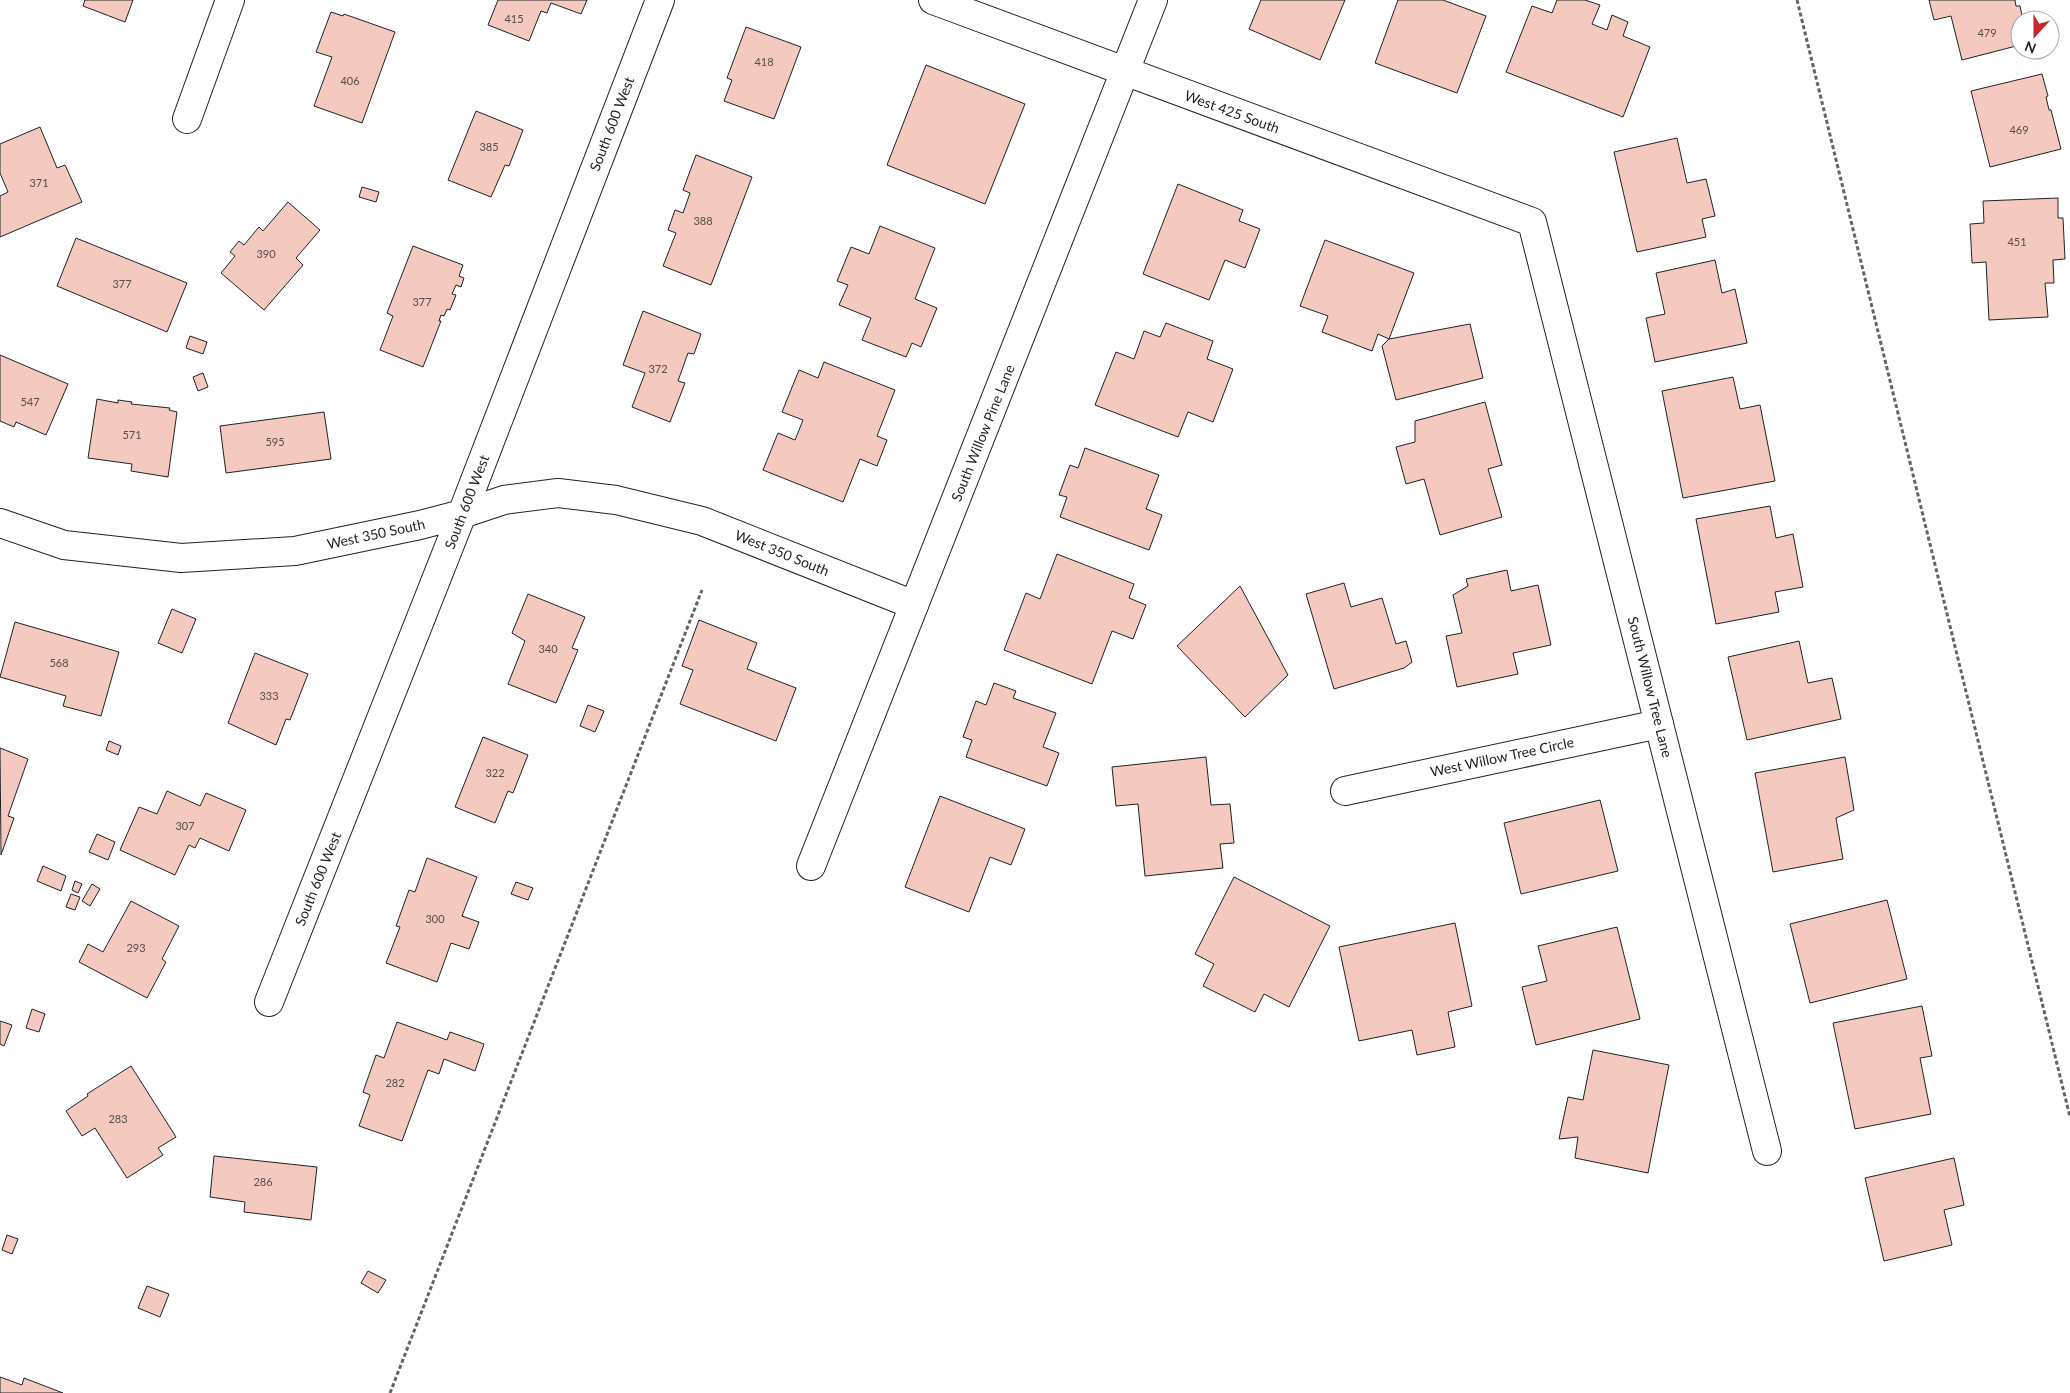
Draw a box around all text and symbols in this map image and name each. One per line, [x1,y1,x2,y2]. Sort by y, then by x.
north arrow [2010,10,2060,60]
house number: 415 [504,12,524,25]
house number: 479 [1977,26,1997,39]
text: N [2022,38,2038,57]
house number: 418 [754,55,774,68]
house number: 406 [340,74,360,87]
street label: South 600 West [586,74,637,173]
street label: West 425 South [1182,86,1282,137]
house number: 469 [2009,123,2029,136]
house number: 385 [479,140,499,153]
house number: 371 [29,176,49,189]
house number: 388 [693,214,713,227]
house number: 451 [2007,235,2027,248]
house number: 390 [256,247,276,260]
house number: 377 [112,277,132,290]
house number: 377 [412,295,432,308]
house number: 372 [648,362,668,375]
street label: South Willow Pine Lane [947,362,1018,504]
house number: 547 [20,395,40,408]
house number: 571 [122,428,142,441]
house number: 595 [265,435,285,448]
street label: South 600 West [441,452,492,551]
street label: West 350 South [325,515,426,552]
street label: West 350 South [733,526,832,579]
street label: South Willow Tree Lane [1625,615,1676,759]
house number: 340 [538,642,558,655]
house number: 568 [49,656,69,669]
house number: 333 [259,689,279,702]
street label: West Willow Tree Circle [1428,733,1575,780]
house number: 322 [485,766,505,779]
house number: 307 [175,819,195,832]
street label: South 600 West [291,829,344,928]
house number: 300 [425,912,445,925]
house number: 293 [126,941,146,954]
house number: 282 [385,1076,405,1089]
house number: 283 [108,1112,128,1125]
house number: 286 [253,1175,273,1188]

